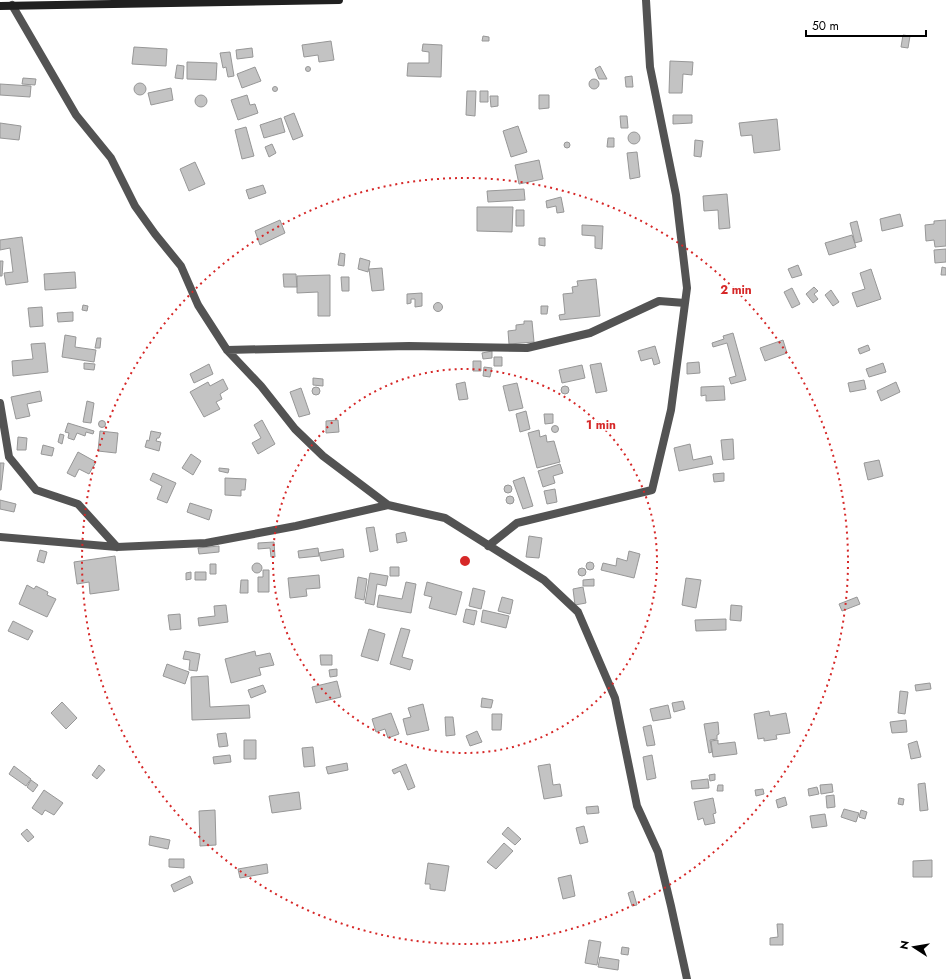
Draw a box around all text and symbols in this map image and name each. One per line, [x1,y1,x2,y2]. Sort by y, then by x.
scale bar [806,12,926,38]
text: 50 m [812,17,839,35]
text: 2 min [720,281,752,299]
text: 1 min [586,416,616,434]
centre of rings [458,554,472,568]
north arrow [894,927,934,967]
text: N [895,939,913,951]

